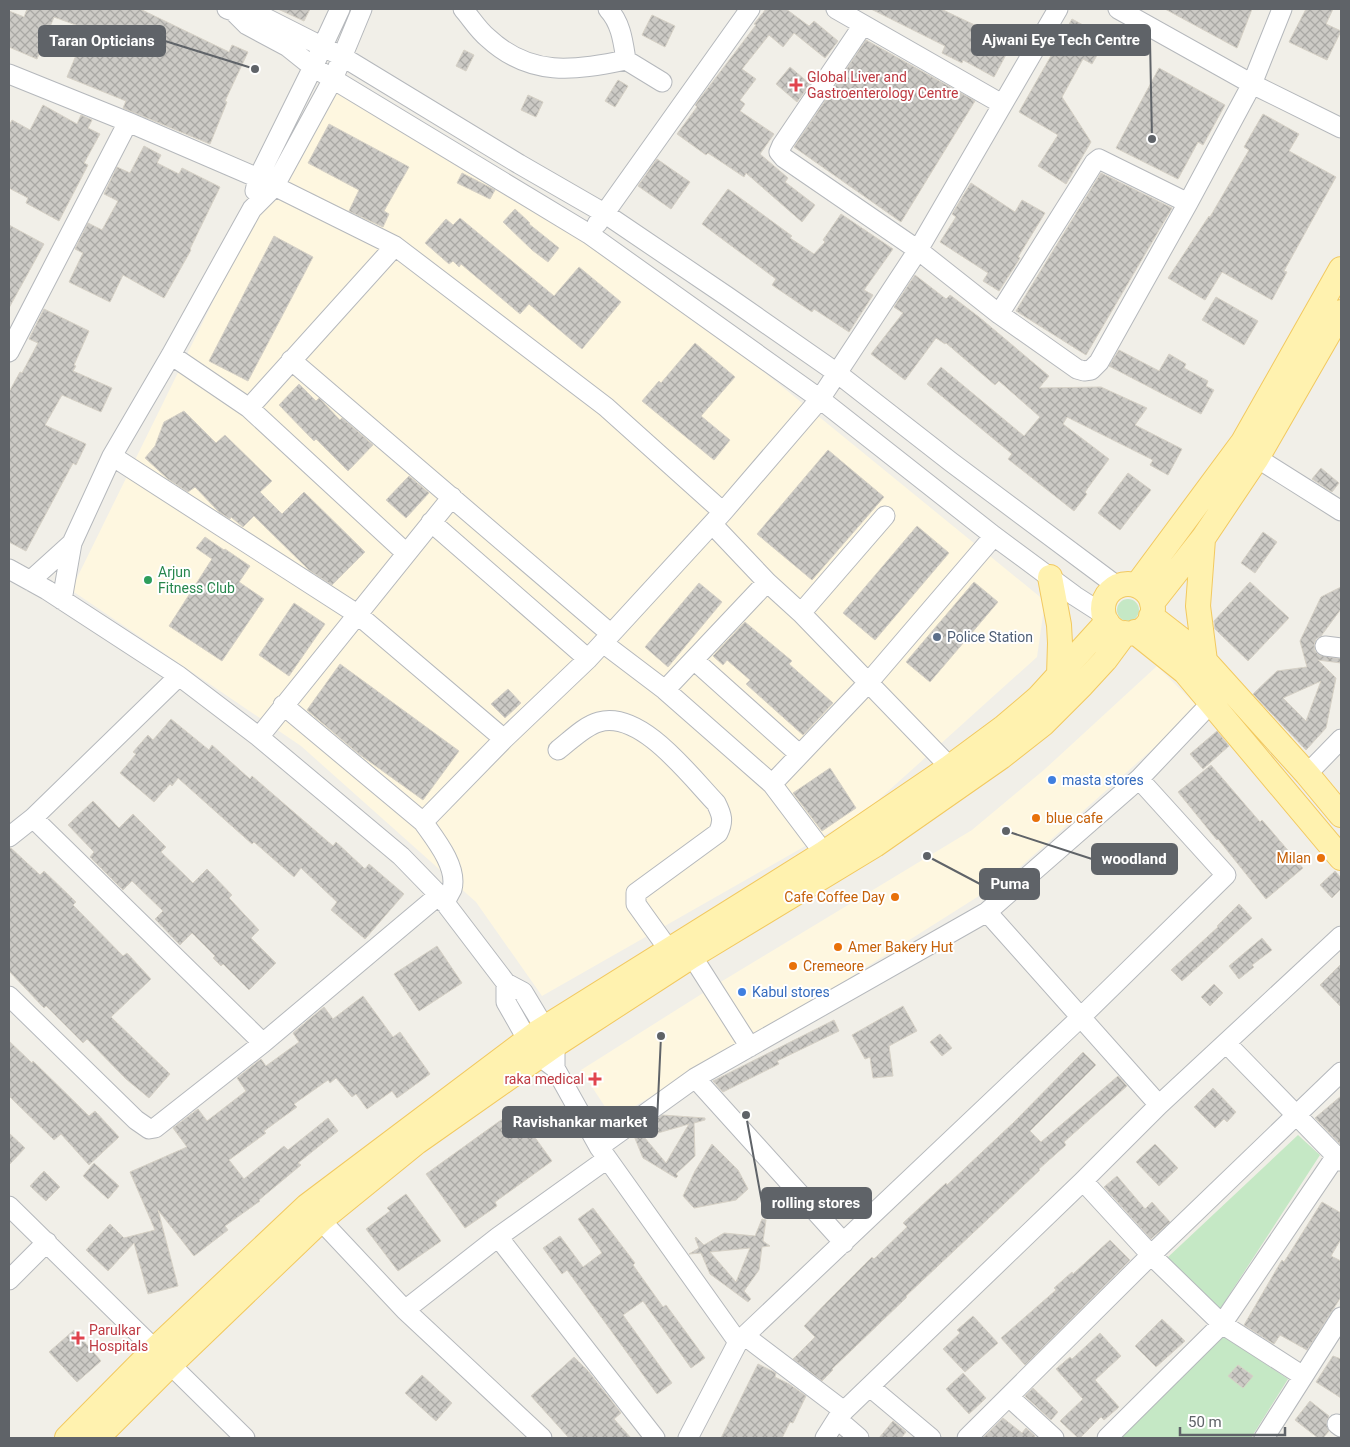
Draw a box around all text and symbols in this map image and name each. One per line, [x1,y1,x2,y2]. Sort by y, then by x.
callout: Ajwani Eye Tech Centre [972,25,1150,55]
callout: Taran Opticians [39,26,165,56]
text: Ajwani Eye Tech Centre [982,31,1140,49]
text: Taran Opticians [49,32,155,50]
place label: Global Liver and Gastroenterology Centre [807,69,959,101]
marker: Global Liver and Gastroenterology Centre [789,78,803,92]
place label: Arjun Fitness Club [158,564,235,596]
marker: Arjun Fitness Club [142,574,154,586]
place label: Police Station [947,629,1033,645]
marker: Police Station [931,631,943,643]
place label: masta stores [1062,772,1144,788]
marker: masta stores [1046,774,1058,786]
place label: blue cafe [1046,810,1103,826]
marker: blue cafe [1030,812,1042,824]
callout: woodland [1092,844,1177,874]
text: woodland [1101,850,1167,868]
place label: Milan [1277,850,1311,866]
marker: Milan [1315,852,1327,864]
callout: Puma [980,869,1039,899]
text: Puma [990,875,1030,893]
place label: Cafe Coffee Day [784,889,885,905]
marker: Cafe Coffee Day [889,891,901,903]
place label: Amer Bakery Hut [848,939,953,955]
marker: Amer Bakery Hut [832,941,844,953]
place label: Cremeore [803,958,864,974]
marker: Cremeore [787,960,799,972]
place label: Kabul stores [752,984,830,1000]
marker: Kabul stores [736,986,748,998]
place label: raka medical [504,1071,584,1087]
marker: raka medical [588,1072,602,1086]
callout: Ravishankar market [503,1107,657,1137]
text: Ravishankar market [513,1113,647,1131]
callout: rolling stores [762,1188,871,1218]
text: rolling stores [772,1194,861,1212]
place label: Parulkar Hospitals [89,1322,148,1354]
marker: Parulkar Hospitals [71,1331,85,1345]
scale bar [1180,1404,1285,1436]
text: 50 m [1188,1413,1222,1431]

